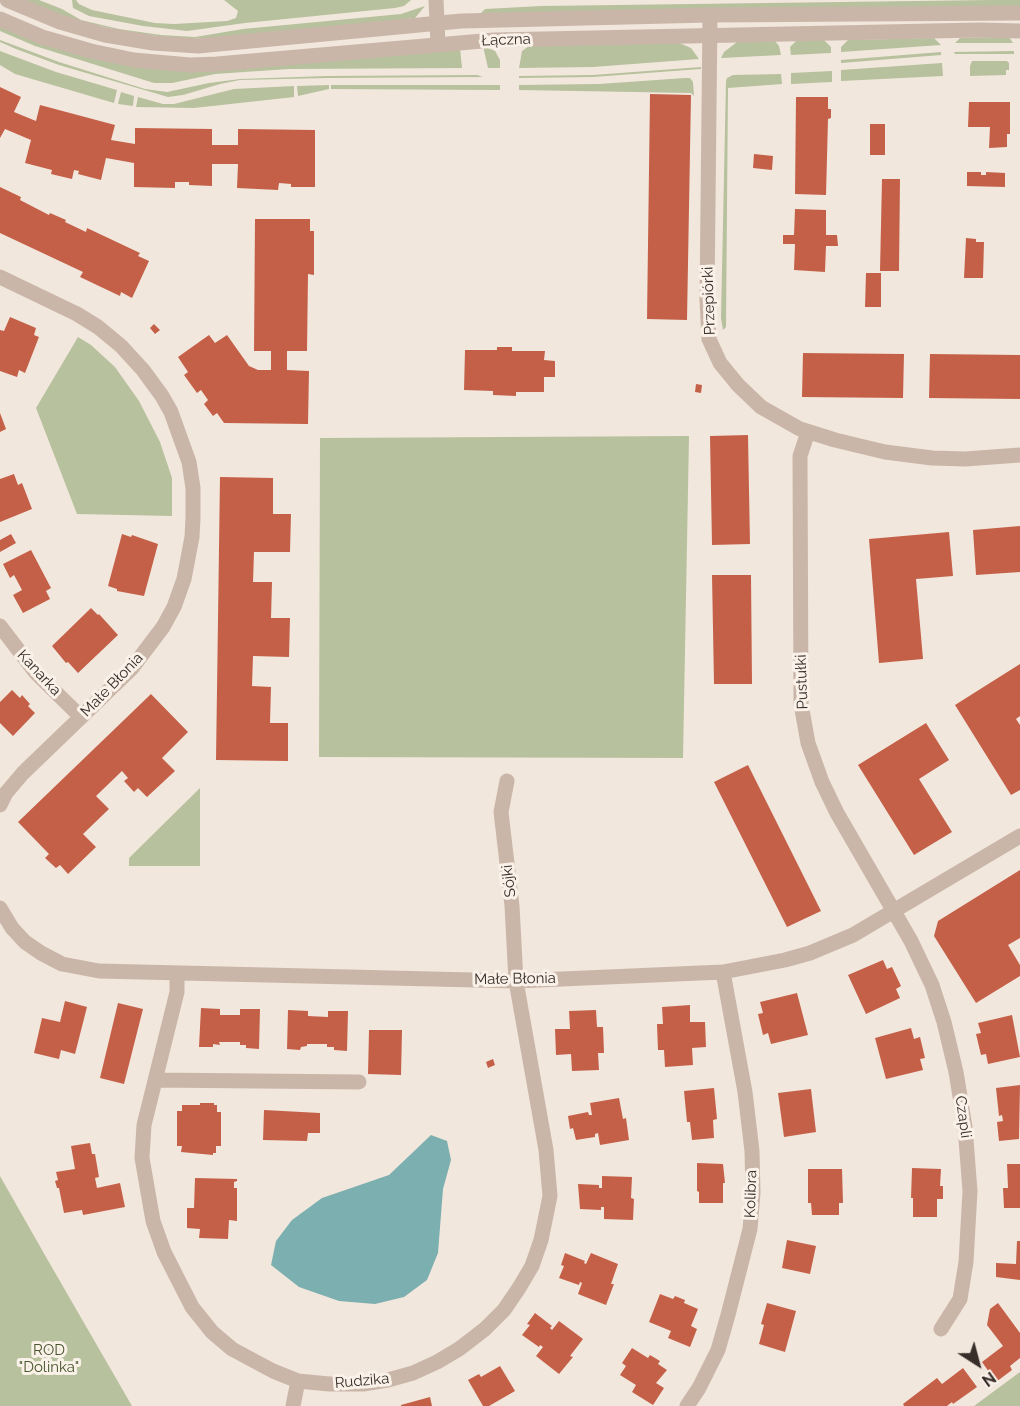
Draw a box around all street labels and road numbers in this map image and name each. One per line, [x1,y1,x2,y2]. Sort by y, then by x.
street label: Łączna [481,30,531,50]
street label: Przepiórki [699,266,719,336]
street label: Kanarka [13,646,65,700]
street label: Małe Błonia [77,649,147,721]
street label: Pustułki [792,654,812,710]
street label: Sójki [498,864,520,898]
street label: Małe Błonia [474,969,556,989]
street label: Czapli [951,1095,975,1139]
street label: Kolibra [741,1170,761,1218]
street label: Rudzika [334,1370,390,1392]

